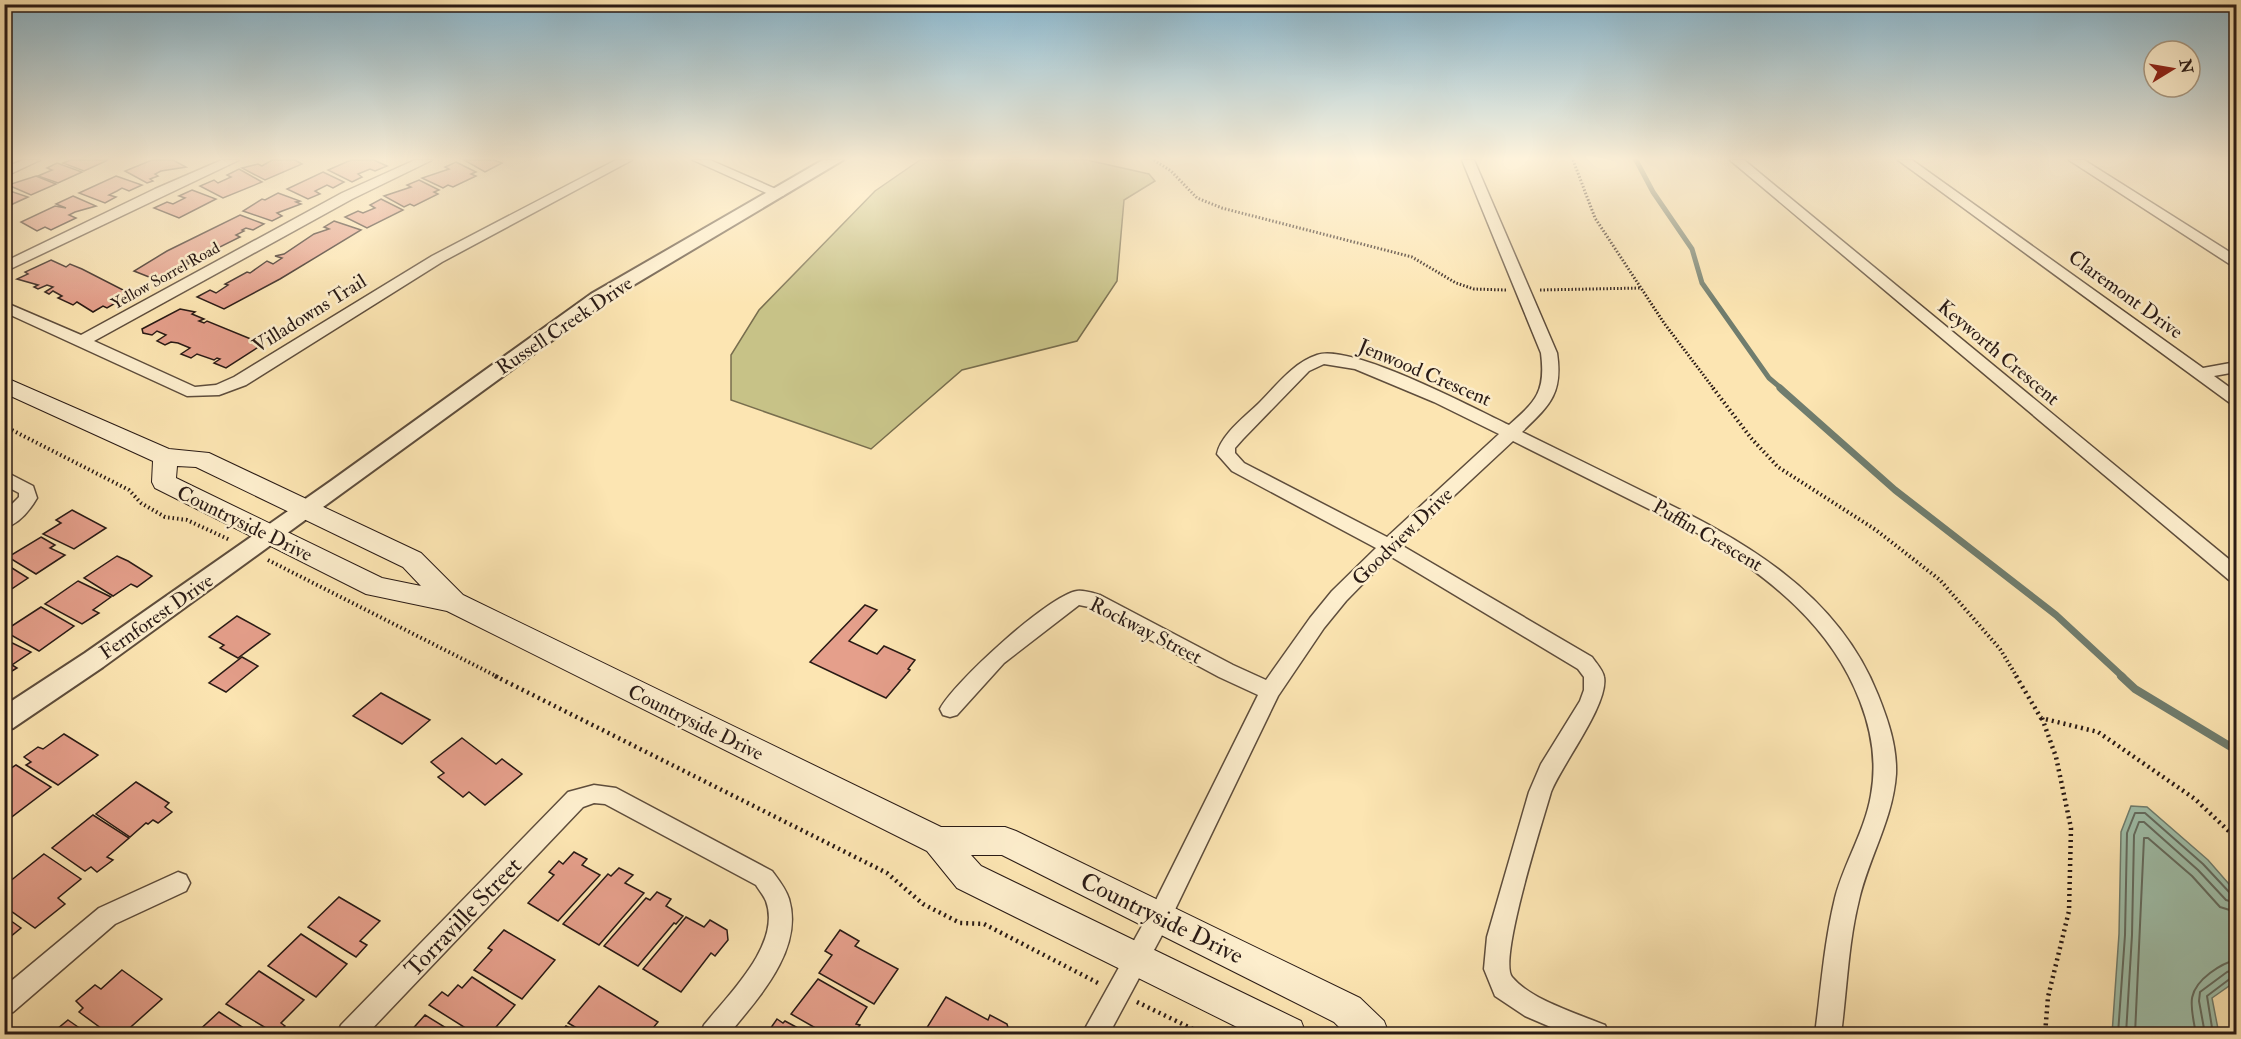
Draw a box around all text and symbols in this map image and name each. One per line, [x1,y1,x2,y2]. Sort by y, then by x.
north arrow [2142,39,2202,99]
text: N [2174,56,2197,76]
street label: Yellow Sorrel Road [108,238,223,314]
street label: Claremont Drive [2064,244,2188,344]
street label: Villadowns Trail [248,268,371,358]
street label: Russell Creek Drive [491,271,637,380]
street label: Keyworth Crescent [1933,294,2065,411]
street label: Jenwood Crescent [1354,333,1495,412]
street label: Countryside Drive [173,480,317,567]
street label: Goodview Drive [1347,482,1458,591]
street label: Puffin Crescent [1648,494,1768,577]
street label: Fernforest Drive [95,568,218,665]
street label: Rockway Street [1085,591,1207,670]
street label: Countryside Drive [624,679,768,766]
street label: Torraville Street [398,850,529,984]
street label: Countryside Drive [1075,866,1248,971]

